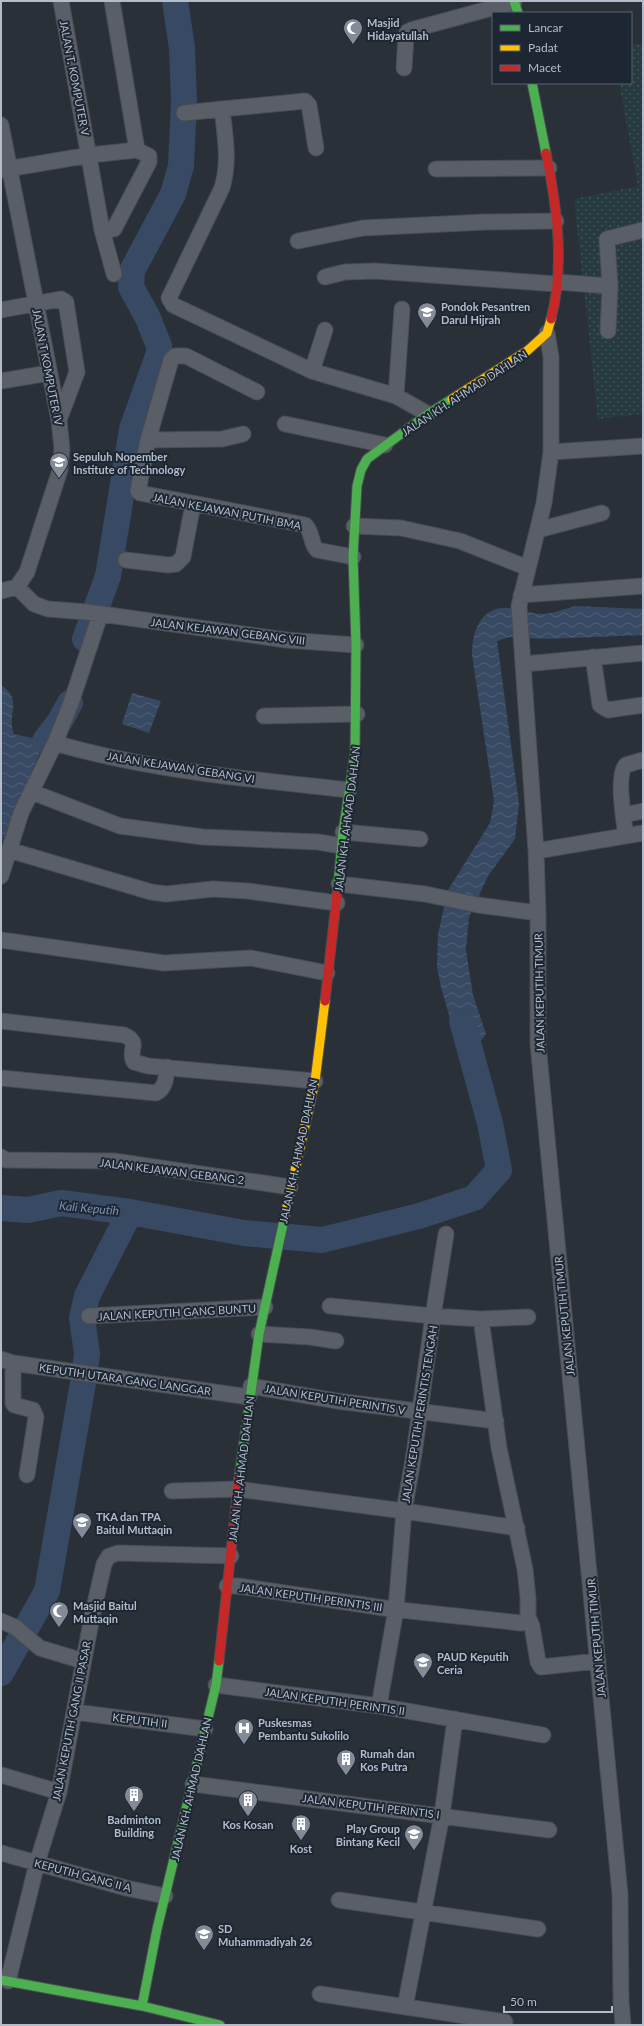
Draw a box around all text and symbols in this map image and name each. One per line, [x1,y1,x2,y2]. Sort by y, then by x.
legend [492,12,632,84]
place label: Masjid Hidayatullah [367,16,429,42]
mosque icon: Masjid Hidayatullah [342,17,364,45]
street label: JALAN T. KOMPUTER V [57,19,93,137]
text: Lancar [528,20,564,35]
text: Padat [528,40,559,55]
text: Macet [528,60,562,75]
place label: Pondok Pesantren Darul Hijrah [441,300,530,326]
school or university icon: Pondok Pesantren Darul Hijrah [416,301,438,329]
street label: JALAN T KOMPUTER IV [30,308,66,427]
street label: JALAN KH. AHMAD DAHLAN [399,347,529,439]
place label: Sepuluh Nopember Institute of Technology [73,450,185,476]
school or university icon: Sepuluh Nopember Institute of Technology [48,451,70,479]
street label: JALAN KEJAWAN PUTIH BMA [152,490,303,532]
street label: JALAN KEJAWAN GEBANG VIII [150,615,306,647]
street label: JALAN KH. AHMAD DAHLAN [332,745,362,893]
street label: JALAN KEJAWAN GEBANG VI [106,749,256,785]
street label: JALAN KEPUTIH TIMUR [531,933,547,1053]
street label: JALAN KH. AHMAD DAHLAN [276,1078,320,1224]
street label: JALAN KEJAWAN GEBANG 2 [99,1156,245,1186]
water label: Kali Keputih [58,1198,120,1218]
street label: JALAN KEPUTIH TIMUR [551,1256,577,1376]
street label: JALAN KEPUTIH GANG BUNTU [98,1301,256,1323]
street label: JALAN KEPUTIH PERINTIS TENGAH [399,1324,439,1504]
street label: KEPUTIH UTARA GANG LANGGAR [38,1360,212,1398]
street label: JALAN KEPUTIH PERINTIS V [264,1381,407,1417]
street label: JALAN KH. AHMAD DAHLAN [226,1395,256,1543]
place label: TKA dan TPA Baitul Muttaqin [96,1510,172,1536]
school or university icon: TKA dan TPA Baitul Muttaqin [71,1511,93,1539]
street label: JALAN KEPUTIH TIMUR [584,1578,608,1698]
street label: JALAN KEPUTIH PERINTIS III [239,1581,383,1613]
place label: Masjid Baitul Muttaqin [73,1599,137,1625]
mosque icon: Masjid Baitul Muttaqin [48,1600,70,1628]
street label: JALAN KEPUTIH GANG II PASAR [49,1640,93,1802]
place label: PAUD Keputih Ceria [437,1650,509,1676]
school or university icon: PAUD Keputih Ceria [412,1651,434,1679]
street label: JALAN KEPUTIH PERINTIS II [264,1685,406,1717]
street label: KEPUTIH II [112,1710,168,1730]
street label: JALAN KH. AHMAD DAHLAN [168,1716,214,1862]
place label: Puskesmas Pembantu Sukolilo [258,1716,349,1742]
hospital icon: Puskesmas Pembantu Sukolilo [233,1717,255,1745]
place label: Rumah dan Kos Putra [360,1747,415,1773]
building icon: Rumah dan Kos Putra [335,1748,357,1776]
building icon: Badminton Building [123,1784,145,1812]
building icon: Kos Kosan [237,1789,259,1817]
street label: JALAN KEPUTIH PERINTIS I [302,1791,440,1821]
place label: Badminton Building [107,1813,161,1839]
building icon: Kost [290,1813,312,1841]
place label: Kos Kosan [222,1818,274,1831]
place label: Play Group Bintang Kecil [336,1822,400,1848]
school or university icon: Play Group Bintang Kecil [403,1823,425,1851]
place label: Kost [290,1842,313,1855]
street label: KEPUTIH GANG II A [33,1856,133,1894]
place label: SD Muhammadiyah 26 [218,1922,313,1948]
school or university icon: SD Muhammadiyah 26 [193,1923,215,1951]
scale bar [504,1988,612,2014]
text: 50 m [510,1994,537,2009]

